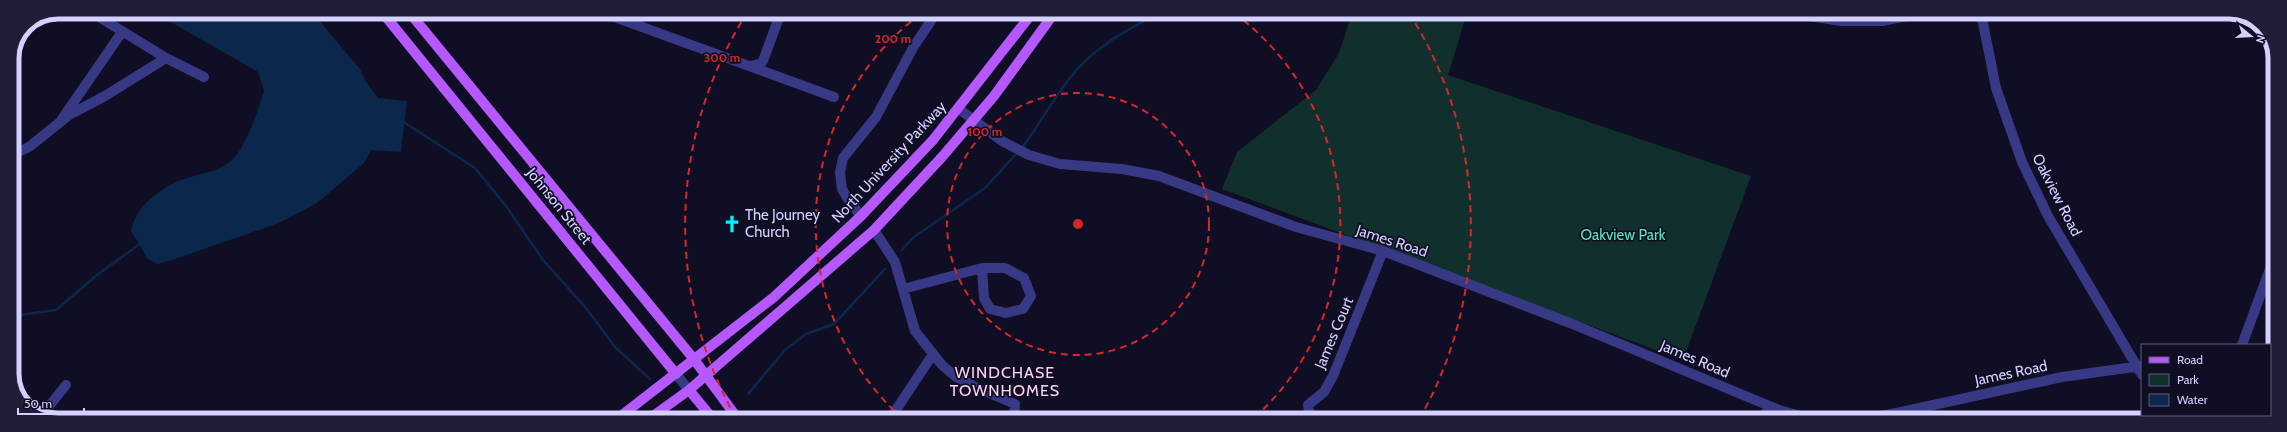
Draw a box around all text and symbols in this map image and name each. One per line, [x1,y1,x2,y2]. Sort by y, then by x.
north arrow [2231,16,2271,56]
text: 200 m [875,31,911,46]
text: N [2253,33,2268,45]
text: 300 m [704,50,740,65]
street label: North University Parkway [828,97,950,226]
text: 100 m [968,124,1002,139]
street label: Oakview Road [2028,151,2086,239]
street label: Johnson Street [522,163,595,248]
place label: The Journey Church [745,206,821,241]
church icon: The Journey Church [722,214,742,234]
centre of rings [1071,217,1085,231]
street label: James Road [1353,221,1430,261]
park label: Oakview Park [1581,226,1666,244]
street label: James Court [1310,294,1357,373]
street label: James Road [1657,336,1733,382]
legend [2141,344,2271,416]
text: Road [2177,352,2203,367]
street label: James Road [1972,357,2049,390]
district label: WINDCHASE TOWNHOMES [950,363,1060,400]
text: Park [2177,372,2199,387]
scale bar [18,390,84,416]
text: Water [2177,392,2208,407]
text: 50 m [24,396,52,411]

